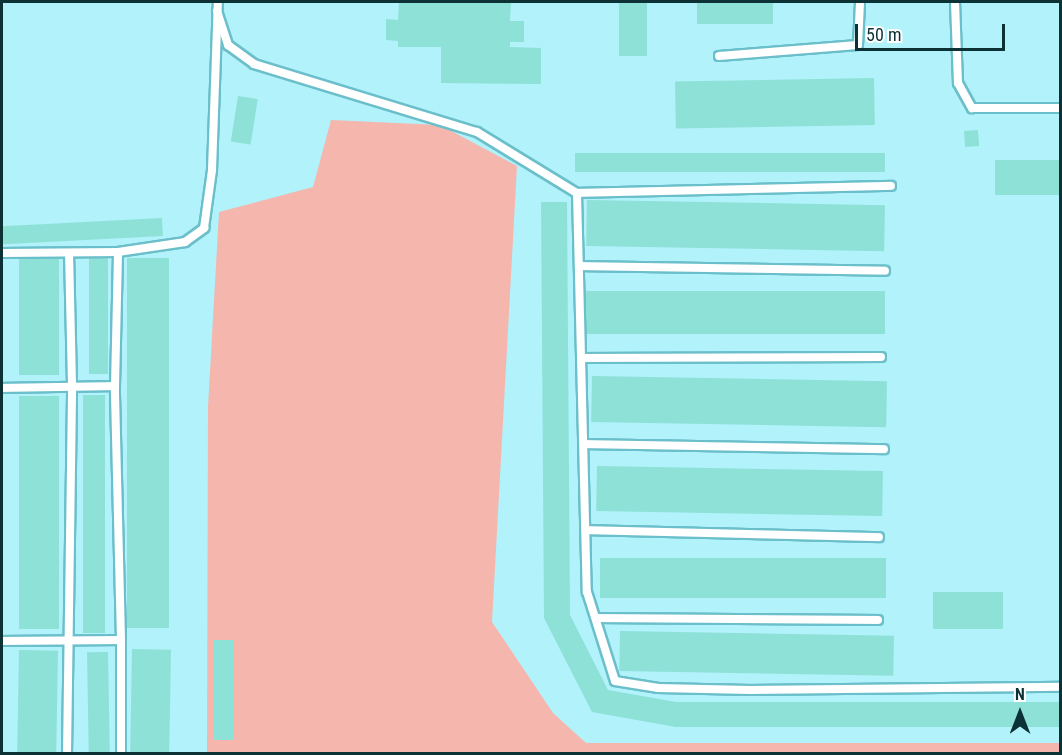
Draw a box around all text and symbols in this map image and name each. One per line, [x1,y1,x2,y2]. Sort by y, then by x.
scale bar [858,12,1008,50]
text: 50 m [866,24,901,45]
north arrow [990,683,1050,743]
text: N [1015,685,1025,704]

